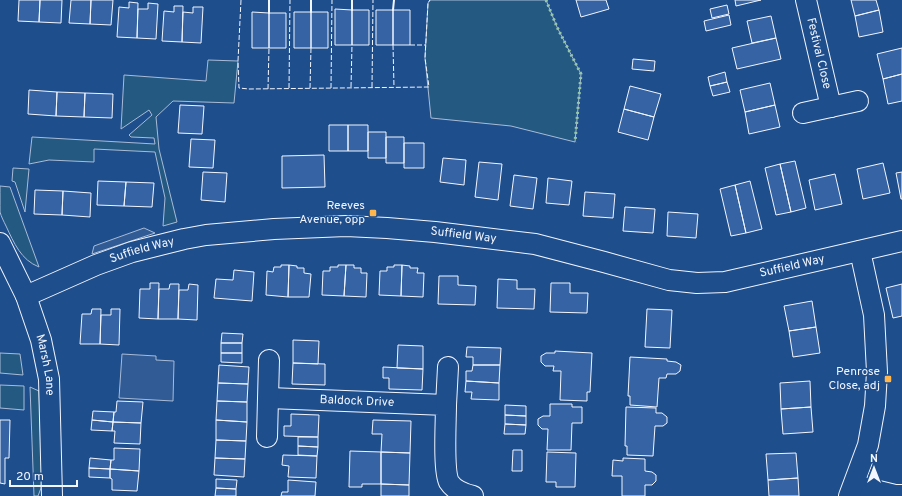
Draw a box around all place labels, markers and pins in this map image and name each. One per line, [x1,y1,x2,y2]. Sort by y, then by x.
place label: Reeves Avenue, opp [299,198,365,228]
marker: Reeves Avenue, opp [368,208,378,218]
place label: Penrose Close, adj [828,364,880,394]
marker: Penrose Close, adj [883,374,893,384]

